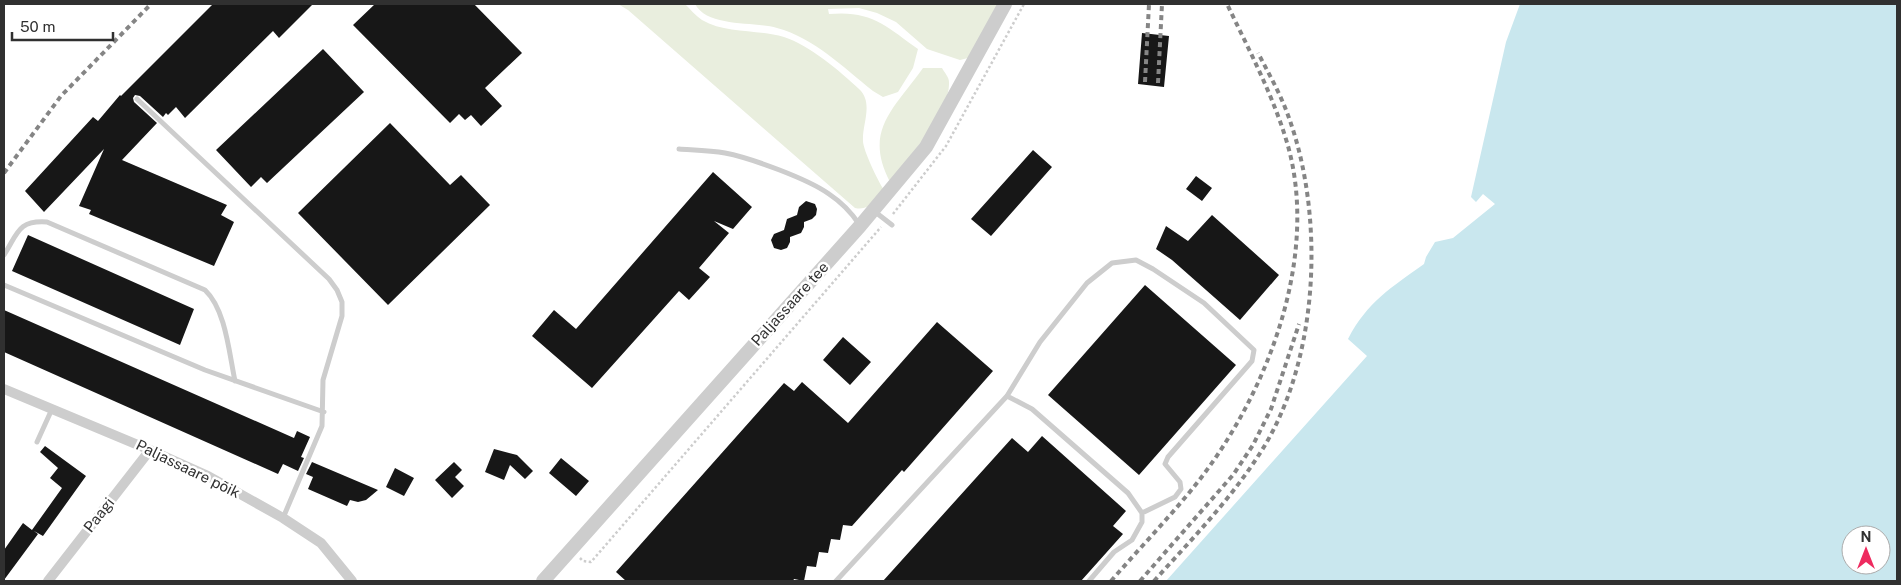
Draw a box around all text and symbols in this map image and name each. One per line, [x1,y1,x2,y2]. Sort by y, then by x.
scale bar [12,10,114,42]
text: 50 m [20,18,55,35]
street label: Paljassaare tee [748,258,832,349]
street label: Paljassaare põik [133,436,243,501]
street label: Paagi [80,494,117,535]
north arrow [1841,525,1891,575]
text: N [1861,529,1871,545]

